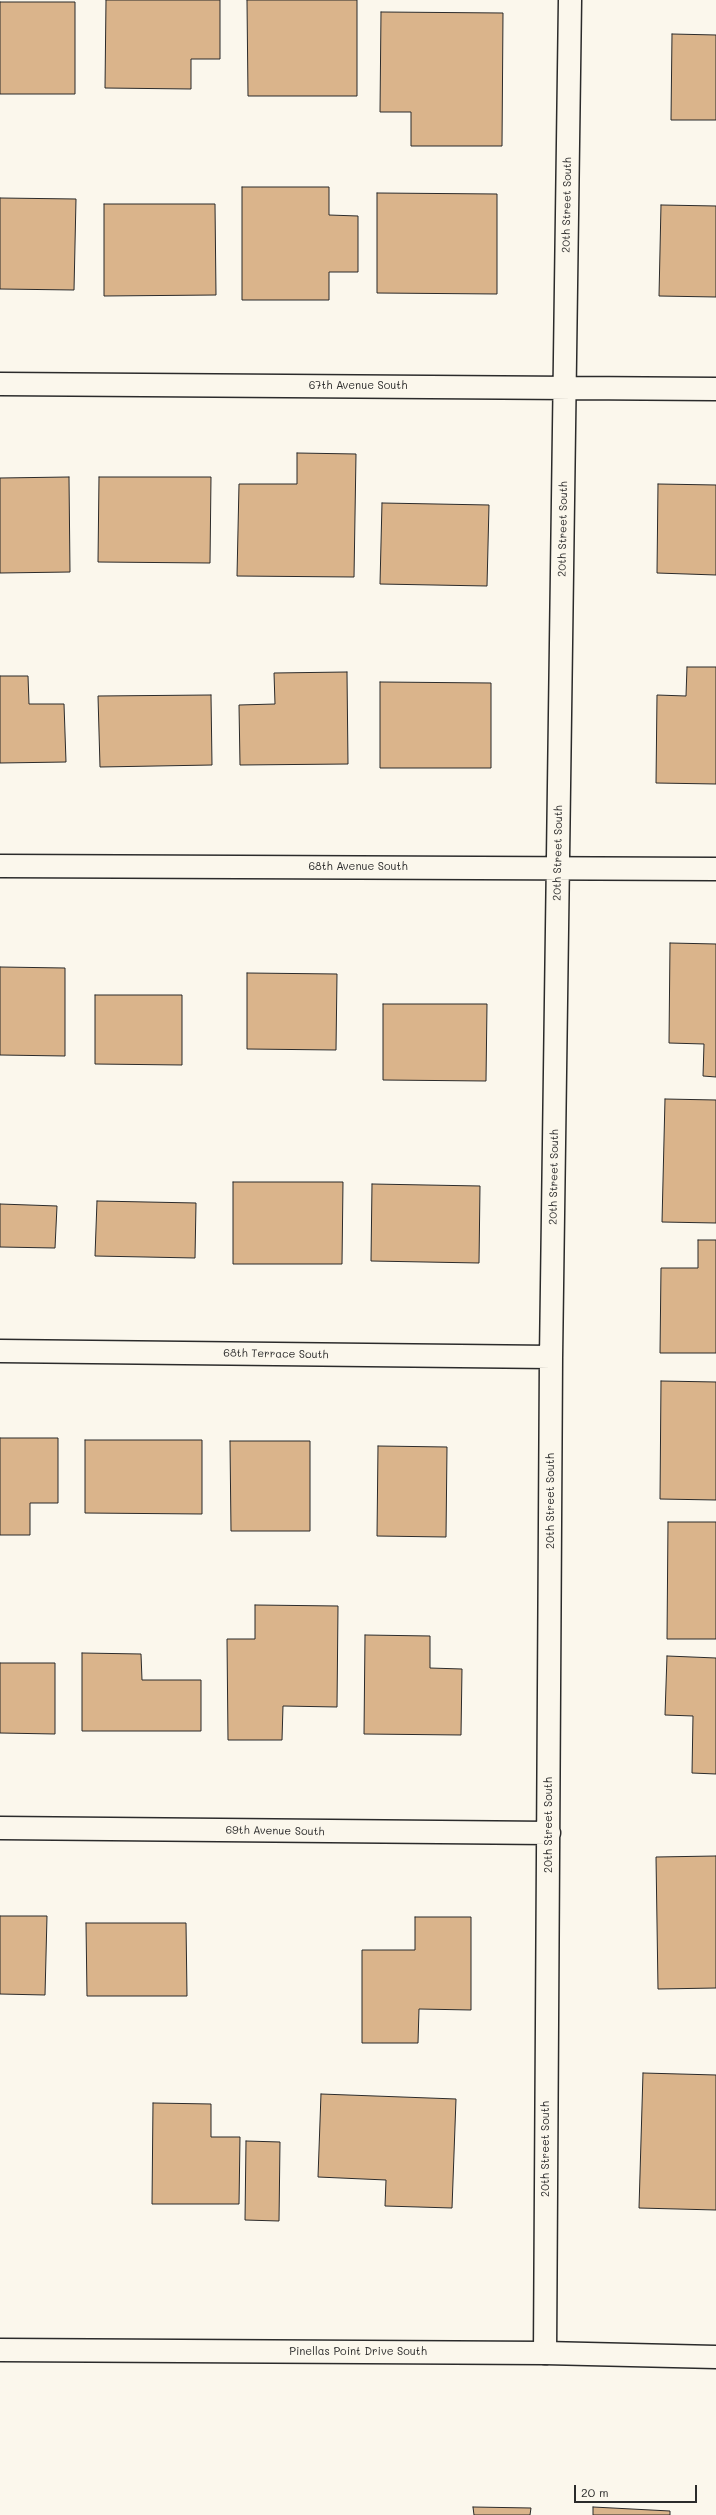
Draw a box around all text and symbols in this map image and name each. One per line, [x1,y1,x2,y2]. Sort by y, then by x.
street label: 20th Street South [560,157,574,253]
street label: 67th Avenue South [309,379,407,393]
street label: 20th Street South [556,481,570,577]
street label: 20th Street South [551,805,565,901]
street label: 68th Avenue South [308,860,408,874]
street label: 20th Street South [547,1129,561,1225]
street label: 68th Terrace South [223,1346,329,1362]
street label: 20th Street South [544,1453,558,1549]
street label: 20th Street South [542,1777,556,1873]
street label: 69th Avenue South [225,1824,325,1838]
street label: 20th Street South [539,2101,553,2197]
street label: Pinellas Point Drive South [289,2345,427,2359]
scale bar [576,2477,699,2503]
text: 20 m [581,2484,609,2500]

